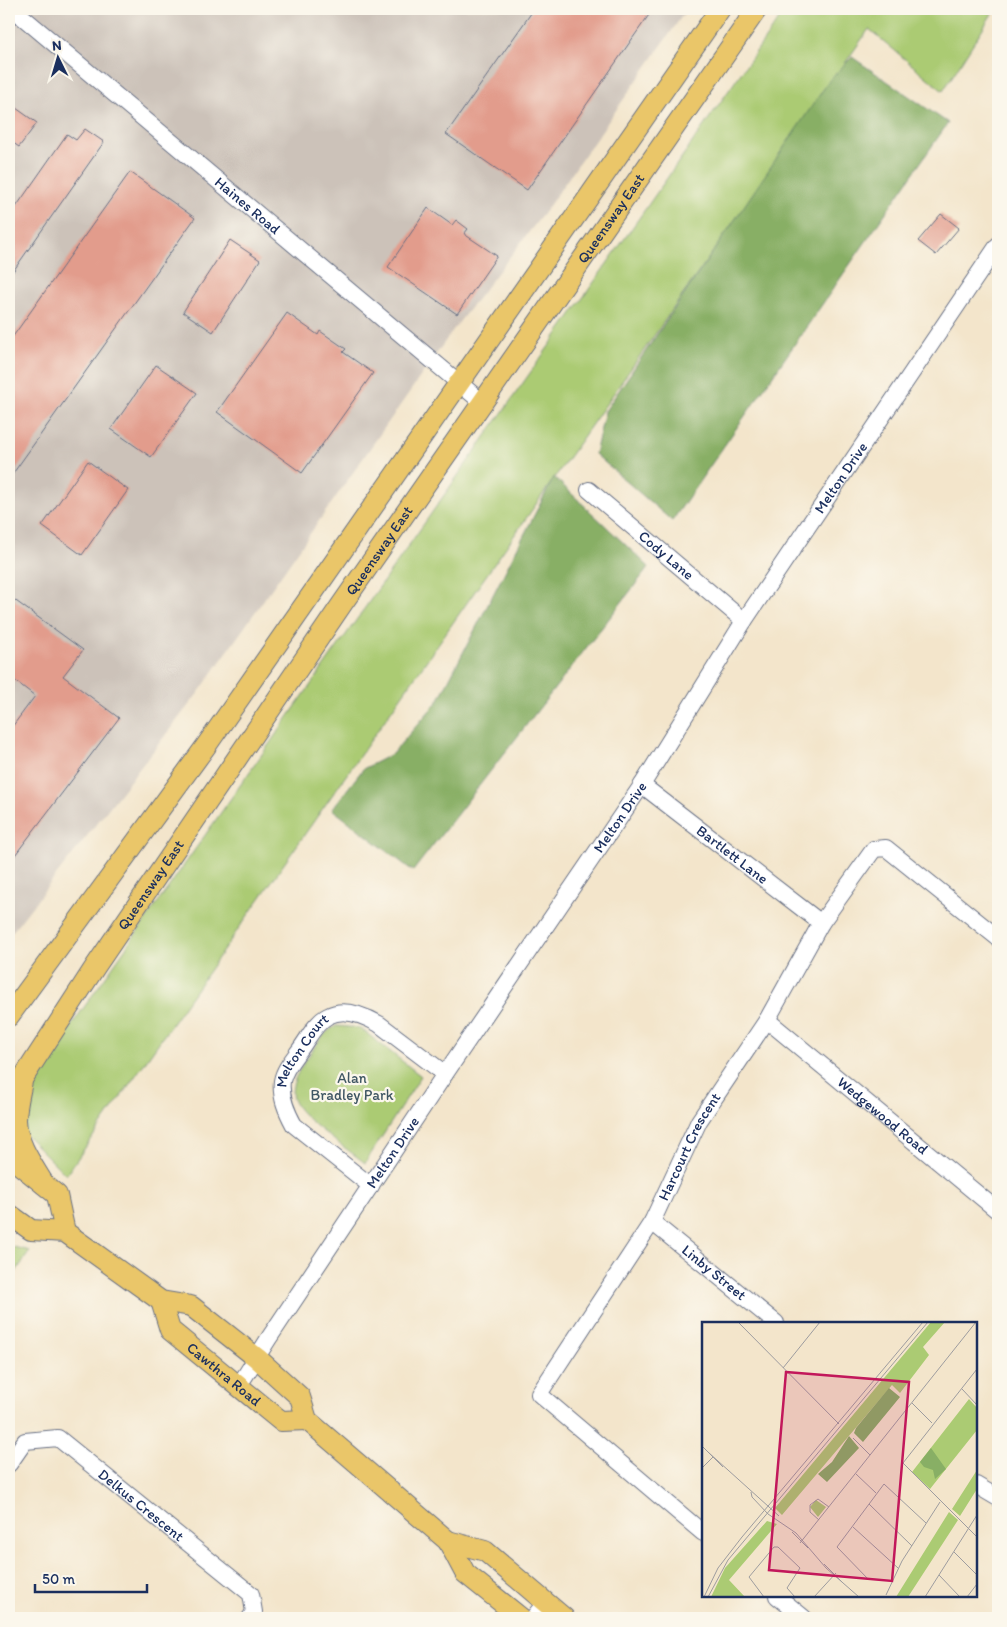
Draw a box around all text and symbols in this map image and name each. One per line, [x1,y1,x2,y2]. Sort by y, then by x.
north arrow [32,32,82,82]
text: N [51,37,62,54]
street label: Queensway East [573,170,649,267]
street label: Haines Road [211,173,284,238]
street label: Melton Drive [810,439,871,517]
street label: Queensway East [342,502,417,599]
street label: Cody Lane [635,527,697,584]
street label: Melton Drive [589,778,651,856]
street label: Bartlett Lane [693,821,772,888]
street label: Queensway East [114,836,188,934]
street label: Melton Court [272,1009,332,1088]
park label: Alan Bradley Park [310,1069,394,1104]
street label: Wedgewood Road [834,1073,932,1158]
street label: Harcourt Crescent [654,1089,725,1203]
street label: Melton Drive [362,1113,423,1192]
street label: Linby Street [678,1241,750,1304]
inset map [702,1322,977,1597]
street label: Cawthra Road [183,1338,265,1410]
street label: Delkus Crescent [95,1465,188,1545]
scale bar [35,1562,148,1594]
text: 50 m [42,1570,75,1588]

